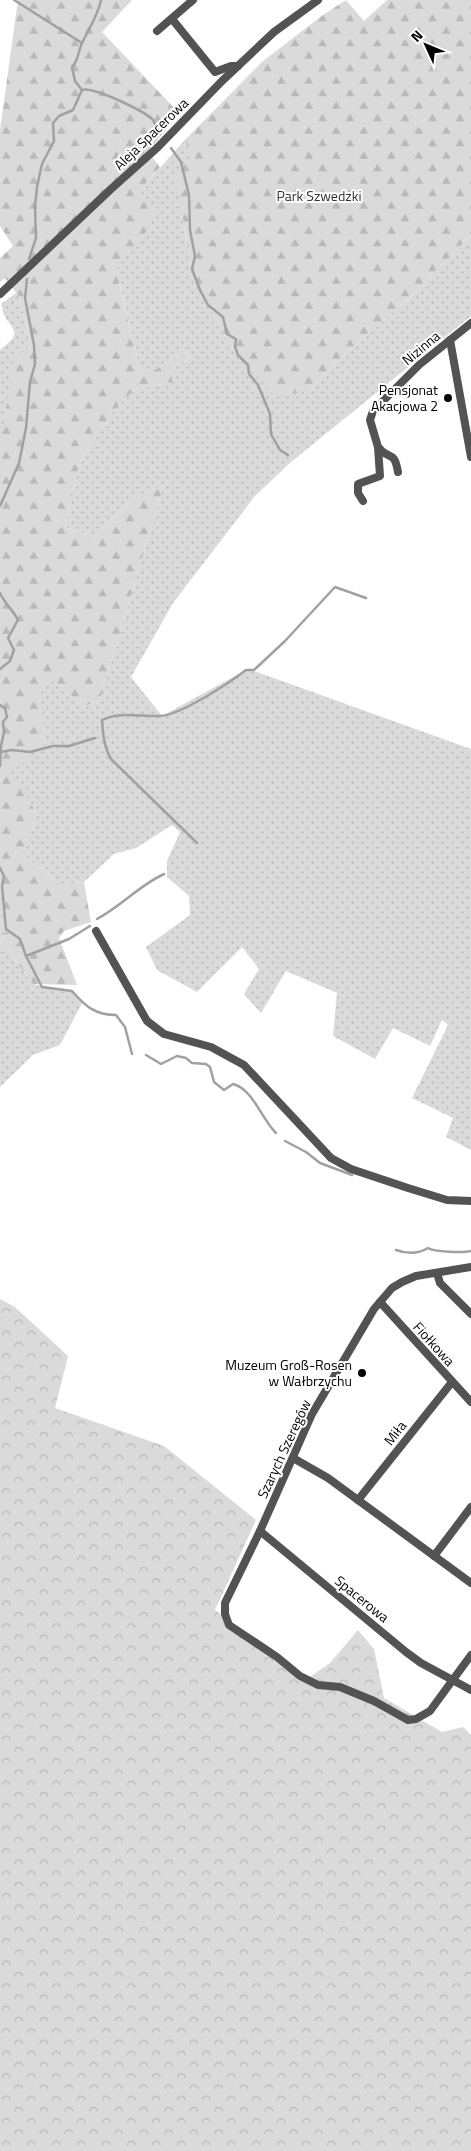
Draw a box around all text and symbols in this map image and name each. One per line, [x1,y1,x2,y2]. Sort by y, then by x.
north arrow [401,20,451,70]
text: N [405,25,427,46]
street label: Aleja Spacerowa [109,93,193,175]
park label: Park Szwedzki [276,185,362,206]
street label: Nizinna [397,325,444,370]
place label: Pensjonat Akacjowa 2 [371,379,438,416]
marker: Pensjonat Akacjowa 2 [442,392,454,404]
street label: Fiołkowa [409,1317,460,1371]
place label: Muzeum Groß-Rosen w Wałbrzychu [225,1354,352,1391]
marker: Muzeum Groß-Rosen w Wałbrzychu [356,1367,368,1379]
street label: Szarych Szeregów [251,1396,316,1502]
street label: Miła [378,1416,411,1449]
street label: Spacerowa [331,1570,394,1627]

